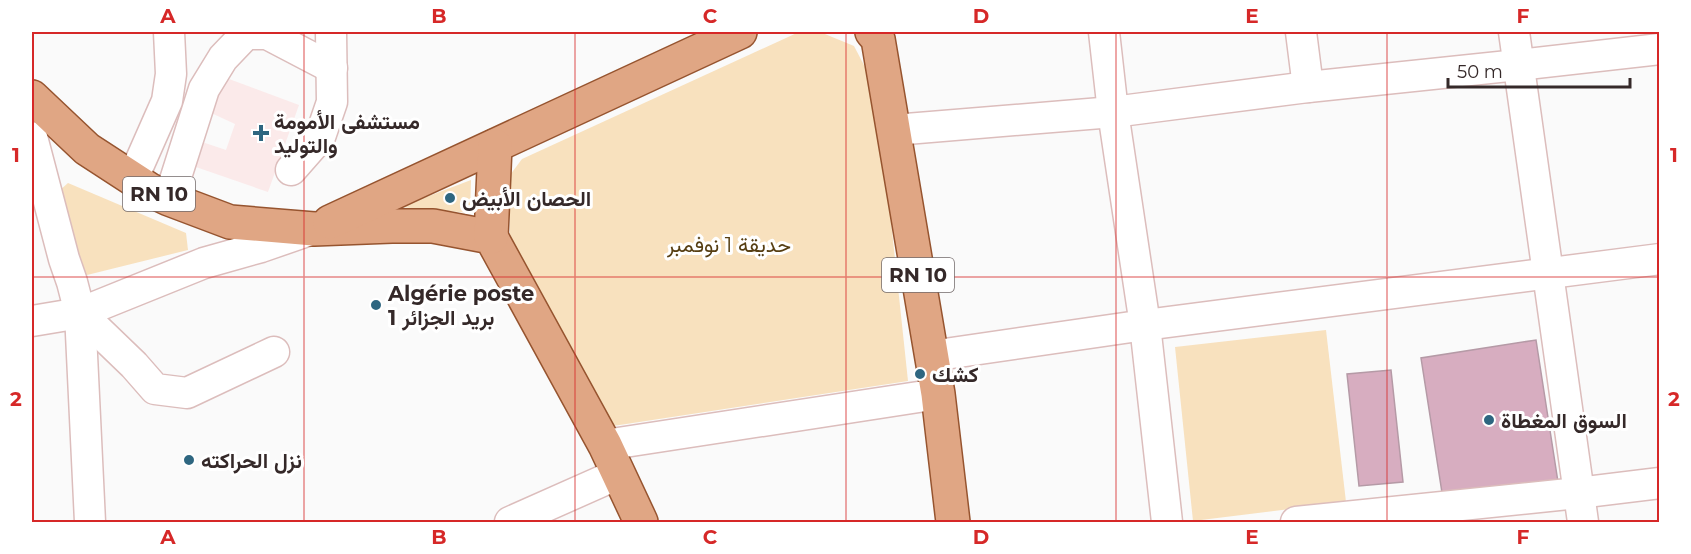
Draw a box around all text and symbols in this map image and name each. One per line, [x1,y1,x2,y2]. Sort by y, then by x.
text: A [159,4,176,28]
text: B [431,4,447,28]
text: C [703,4,718,28]
text: D [973,4,989,28]
text: E [1245,4,1259,28]
text: F [1517,4,1530,28]
scale bar [1448,51,1630,89]
text: 50 m [1457,61,1503,83]
place label: مستشفى الأمومة والتوليد [274,109,420,159]
marker: مستشفى الأمومة والتوليد [252,124,270,142]
text: 1 [12,143,20,167]
text: 1 [1670,143,1678,167]
road number: RN 10 [123,177,195,211]
place label: الحصان الأبيض [462,186,591,211]
marker: الحصان الأبيض [443,191,457,205]
park label: حديقة 1 نوفمبر [666,232,791,258]
road number: RN 10 [882,258,954,292]
place label: Algérie poste 1 بريد الجزائر [387,281,534,331]
marker: Algérie poste 1 بريد الجزائر [369,298,383,312]
place label: كشك [932,362,979,387]
marker: كشك [913,367,927,381]
text: 2 [10,387,22,411]
text: 2 [1668,387,1680,411]
place label: السوق المغطاة [1501,408,1627,434]
marker: السوق المغطاة [1482,413,1496,427]
place label: نزل الحراكته [201,448,302,474]
marker: نزل الحراكته [182,453,196,467]
text: A [159,525,176,549]
text: B [431,525,447,549]
text: C [703,525,718,549]
text: D [973,525,989,549]
text: E [1245,525,1259,549]
text: F [1517,525,1530,549]

